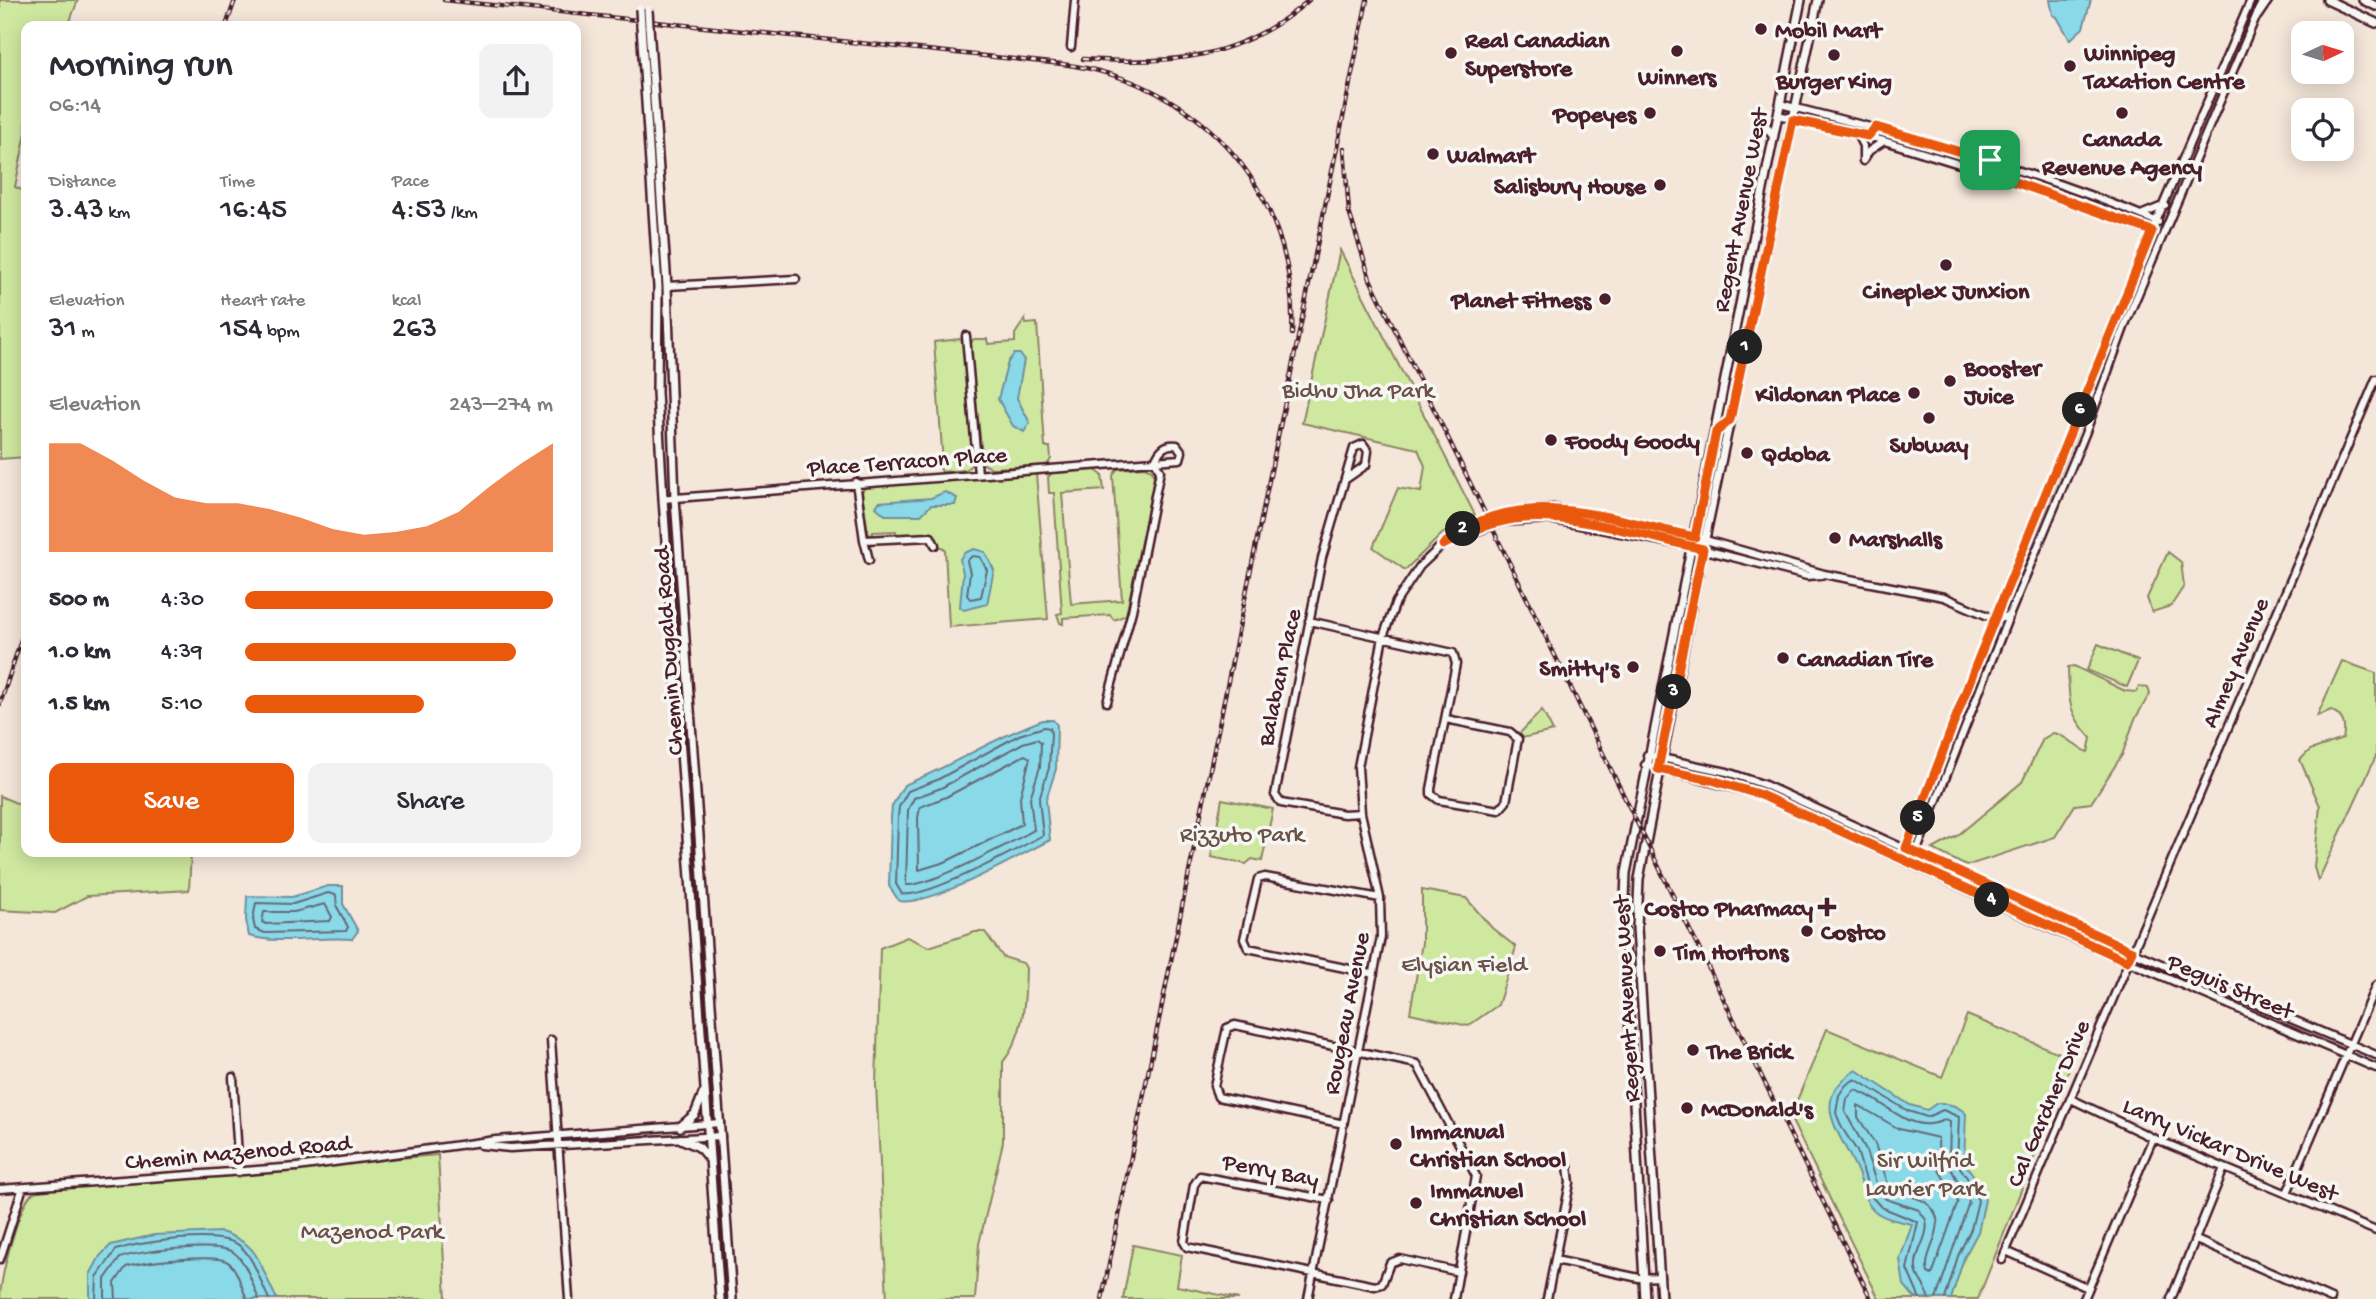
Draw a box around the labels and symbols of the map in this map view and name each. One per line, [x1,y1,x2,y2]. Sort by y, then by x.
place label: Mobil Mart [1775,18,1883,47]
marker: Mobil Mart [1753,21,1769,37]
north arrow [2291,21,2354,84]
place label: Real Canadian Superstore [1464,28,1610,85]
place label: Winnipeg Taxation Centre [2082,41,2246,98]
marker: Winners [1669,43,1685,59]
marker: Real Canadian Superstore [1443,45,1459,61]
marker: Burger King [1826,47,1842,63]
marker: Winnipeg Taxation Centre [2062,58,2078,74]
place label: Winners [1637,65,1717,94]
place label: Burger King [1775,69,1892,98]
place label: Popeyes [1551,102,1637,131]
street label: Regent Avenue West [1708,104,1777,315]
marker: Popeyes [1642,105,1658,121]
marker: Canada Revenue Agency [2114,105,2130,121]
place label: Canada Revenue Agency [2041,127,2202,184]
pin [1960,130,2020,190]
place label: Walmart [1446,143,1537,172]
marker: Walmart [1425,146,1441,162]
place label: Salisbury House [1494,174,1648,203]
marker: Salisbury House [1652,177,1668,193]
marker: Cineplex Junxion [1938,257,1954,273]
place label: Cineplex Junxion [1863,279,2030,308]
place label: Planet Fitness [1449,288,1592,317]
marker: Planet Fitness [1597,291,1613,307]
pin: 1 [1728,330,1762,364]
place label: Booster Juice [1963,356,2043,413]
marker: Booster Juice [1942,373,1958,389]
park label: Bidhu Jha Park [1281,378,1436,407]
place label: Kildonan Place [1755,382,1902,411]
marker: Kildonan Place [1906,385,1922,401]
pin: 6 [2062,392,2098,428]
marker: Subway [1921,410,1937,426]
place label: Foody Goody [1564,429,1700,458]
marker: Foody Goody [1543,432,1559,448]
place label: Subway [1890,433,1969,462]
street label: Place Terracon Place [805,442,1009,485]
place label: Qdoba [1761,442,1831,471]
marker: Qdoba [1739,445,1755,461]
pin: 2 [1446,512,1480,546]
place label: Marshalls [1849,527,1943,556]
marker: Marshalls [1827,530,1843,546]
street label: Chemin Dugald Road [649,544,692,756]
street label: Almey Avenue [2197,593,2278,733]
street label: Balaban Place [1253,606,1310,750]
place label: Canadian Tire [1797,647,1935,676]
marker: Canadian Tire [1775,650,1791,666]
place label: Smitty's [1539,656,1620,685]
marker: Smitty's [1625,659,1641,675]
pin: 3 [1656,674,1692,710]
pin: 5 [1900,800,1936,836]
park label: Rizzuto Park [1180,822,1306,851]
pin: 4 [1974,883,2010,918]
street label: Regent Avenue West [1608,892,1648,1103]
place label: Costco Pharmacy [1644,896,1813,925]
marker: Costco Pharmacy [1819,899,1835,915]
place label: Costco [1821,920,1886,949]
marker: Costco [1799,923,1815,939]
street label: Rougeau Avenue [1318,929,1379,1097]
place label: Tim Hortons [1672,940,1789,969]
marker: Tim Hortons [1652,943,1668,959]
street label: Peguis Street [2161,948,2299,1029]
park label: Elysian Field [1401,952,1529,981]
street label: Cal Gardner Drive [2002,1016,2099,1192]
place label: The Brick [1705,1039,1795,1068]
marker: The Brick [1685,1042,1701,1058]
street label: Larry Vickar Drive West [2118,1093,2344,1211]
place label: McDonald's [1701,1097,1814,1126]
marker: McDonald's [1679,1100,1695,1116]
place label: Immanual Christian School [1410,1119,1566,1176]
street label: Chemin Mazenod Road [124,1130,354,1179]
marker: Immanual Christian School [1388,1136,1404,1152]
park label: Sir Wilfrid Laurier Park [1865,1148,1987,1205]
street label: Perry Bay [1219,1149,1321,1196]
place label: Immanuel Christian School [1430,1178,1586,1235]
marker: Immanuel Christian School [1408,1195,1424,1211]
park label: Mazenod Park [301,1219,445,1248]

